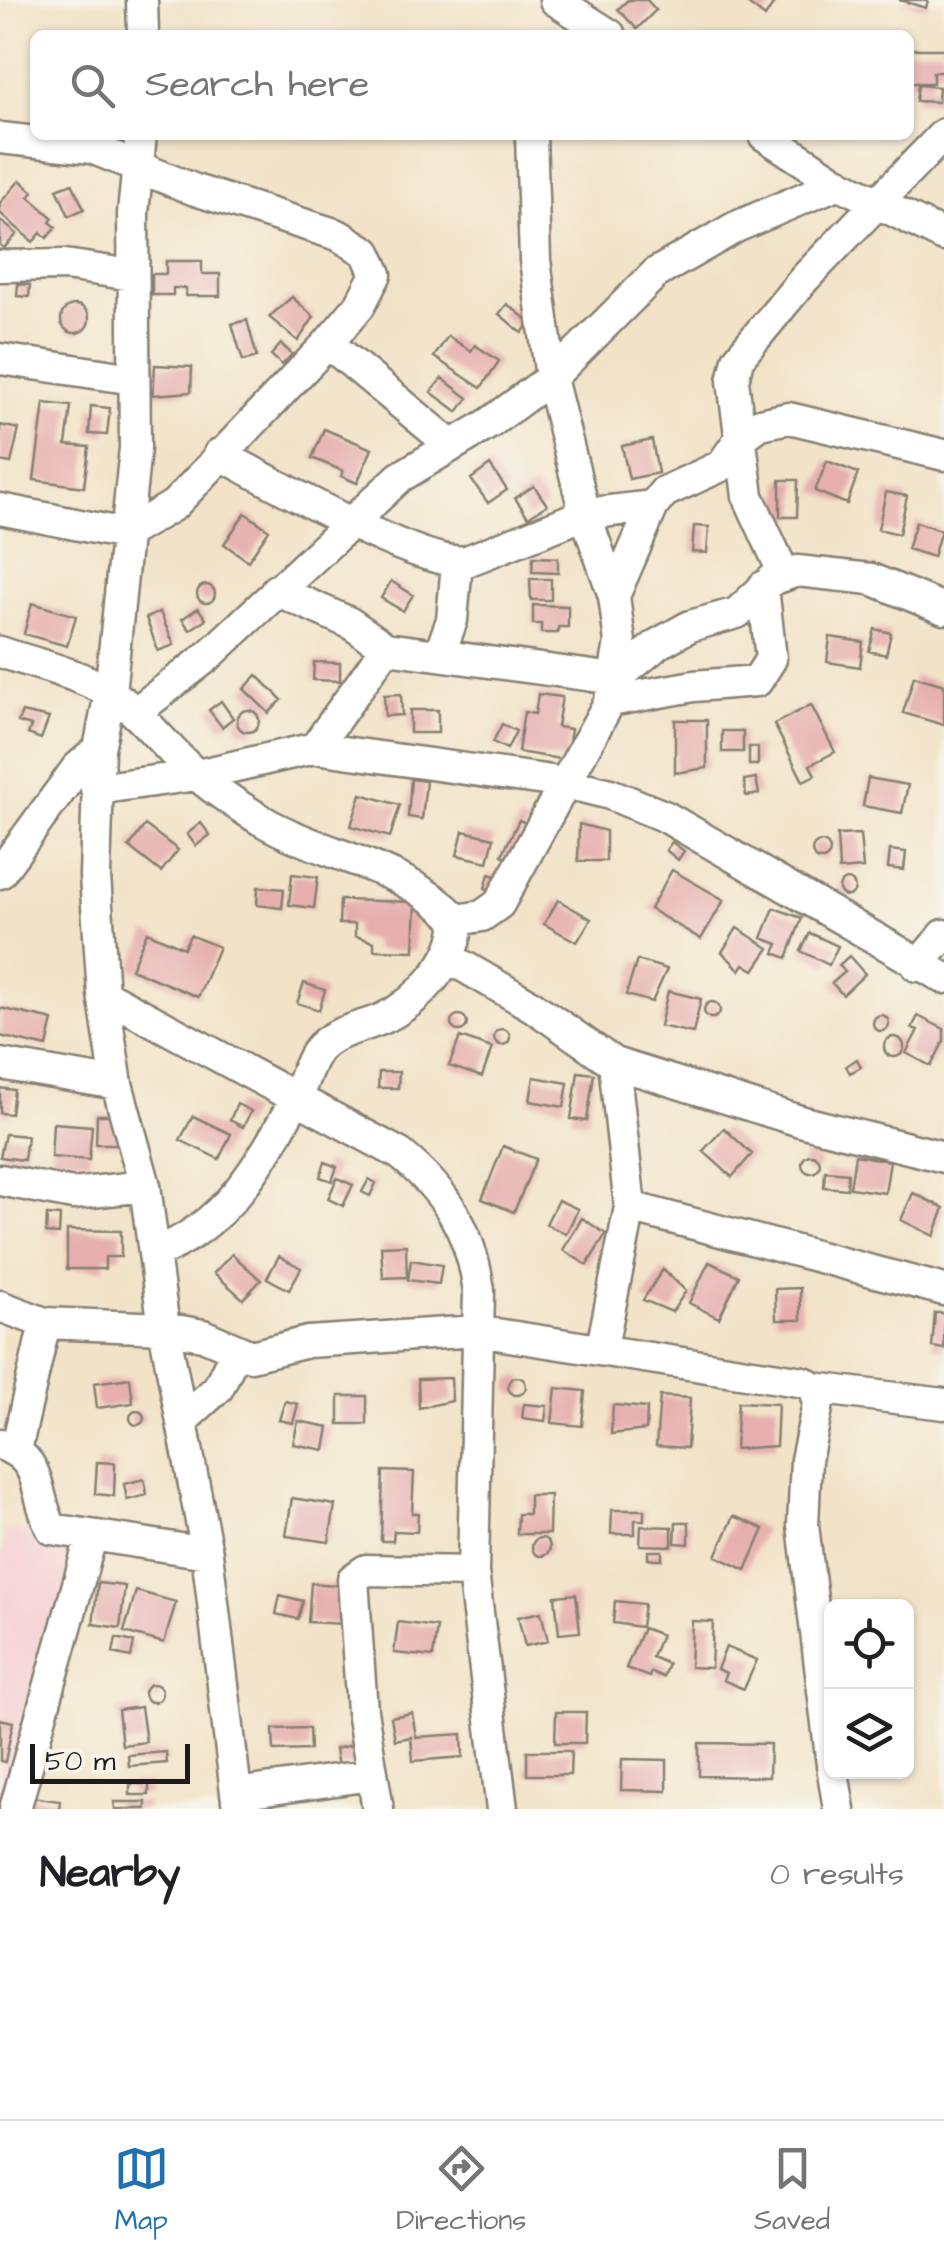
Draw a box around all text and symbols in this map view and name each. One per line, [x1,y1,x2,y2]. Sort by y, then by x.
search box [30,30,914,140]
icon: search [65,58,120,113]
text: Search here [145,59,369,111]
map controls [824,1599,914,1779]
button: locate [824,1599,914,1689]
button: layers [824,1689,914,1779]
scale bar [30,1739,190,1784]
text: 50 m [45,1742,116,1781]
text: Nearby [40,1845,180,1903]
text: 0 results [770,1852,904,1897]
tab: Map [114,2141,169,2240]
tab: Directions [396,2141,526,2240]
tab: Saved [754,2141,830,2240]

